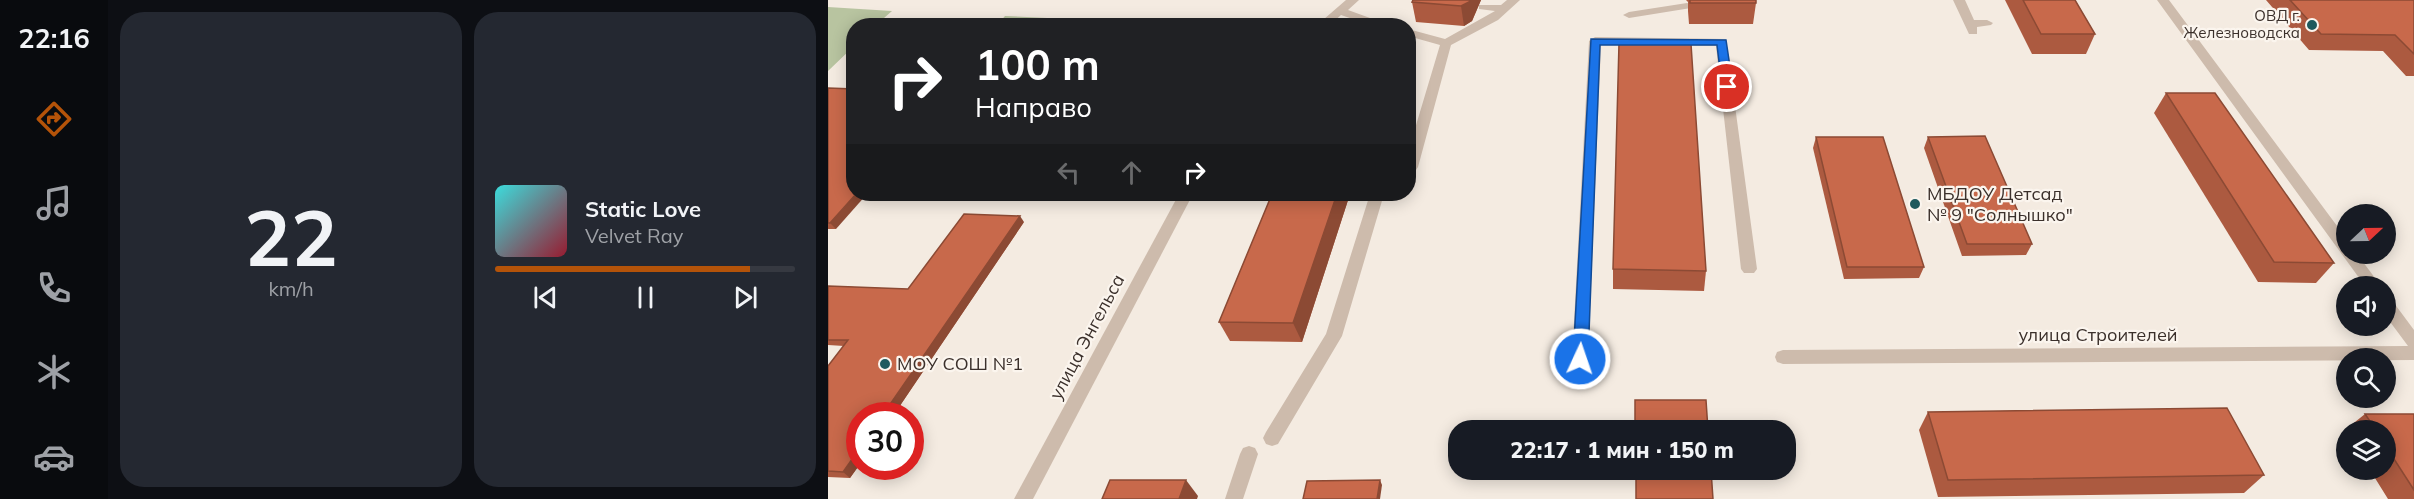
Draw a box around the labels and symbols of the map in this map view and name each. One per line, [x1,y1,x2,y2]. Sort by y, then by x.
place label: ОВД г. Железноводска [2183,6,2300,42]
marker: ОВД г. Железноводска [2305,18,2319,32]
pin [1701,61,1752,112]
place label: МБДОУ Детсад № 9 "Солнышко" [1927,182,2073,226]
marker: МБДОУ Детсад № 9 "Солнышко" [1908,197,1922,211]
north arrow [2336,204,2396,264]
street label: улица Энгельса [1044,270,1129,403]
street label: улица Строителей [2018,323,2178,346]
position arrow [1548,327,1612,391]
place label: МОУ СОШ №1 [897,352,1023,375]
marker: МОУ СОШ №1 [878,357,892,371]
speed limit sign: 30 [846,402,924,480]

